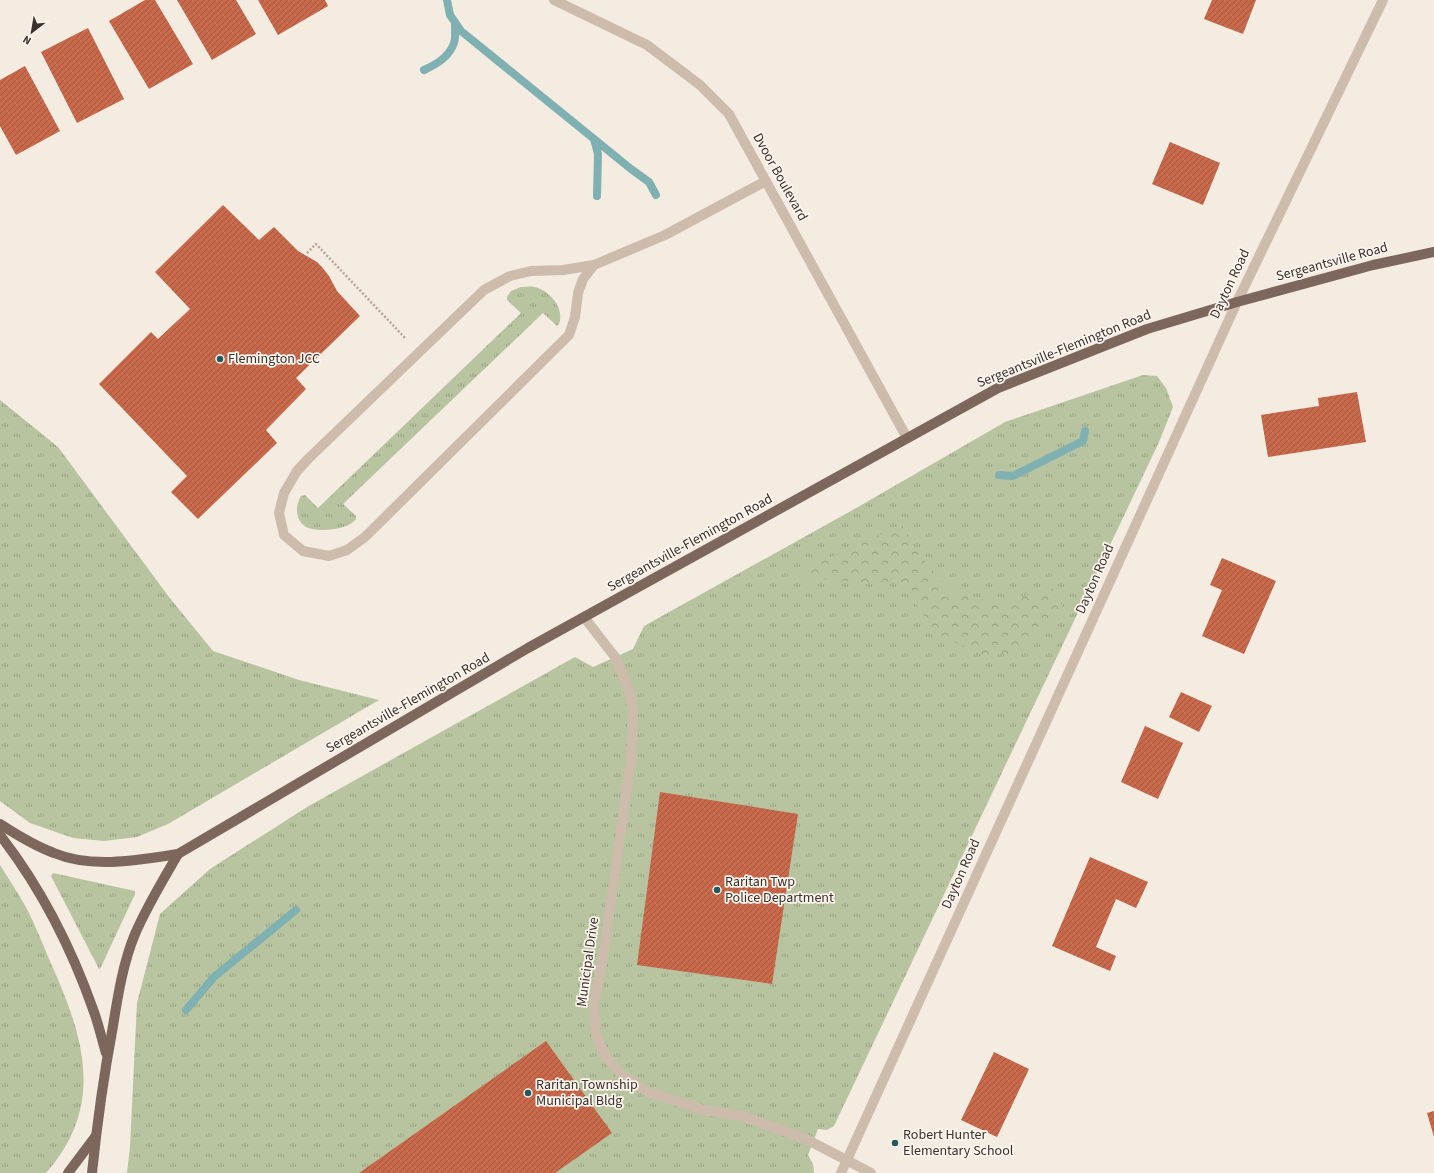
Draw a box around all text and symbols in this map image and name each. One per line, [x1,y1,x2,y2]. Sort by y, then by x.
north arrow [12,12,52,52]
text: N [20,32,34,48]
street label: Dvoor Boulevard [748,129,812,225]
street label: Sergeantsville Road [1274,237,1390,287]
street label: Dayton Road [1205,246,1255,322]
street label: Sergeantsville-Flemington Road [974,305,1154,393]
place label: Flemington JCC [228,349,320,369]
marker: Flemington JCC [215,354,225,364]
street label: Sergeantsville-Flemington Road [604,489,776,597]
street label: Dayton Road [1071,541,1119,617]
street label: Sergeantsville-Flemington Road [322,648,494,758]
street label: Dayton Road [937,836,985,912]
place label: Raritan Twp Police Department [725,872,834,908]
marker: Raritan Twp Police Department [712,885,722,895]
street label: Municipal Drive [572,916,604,1008]
place label: Raritan Township Municipal Bldg [536,1075,638,1111]
marker: Raritan Township Municipal Bldg [523,1088,533,1098]
place label: Robert Hunter Elementary School [903,1125,1014,1161]
marker: Robert Hunter Elementary School [890,1138,900,1148]

